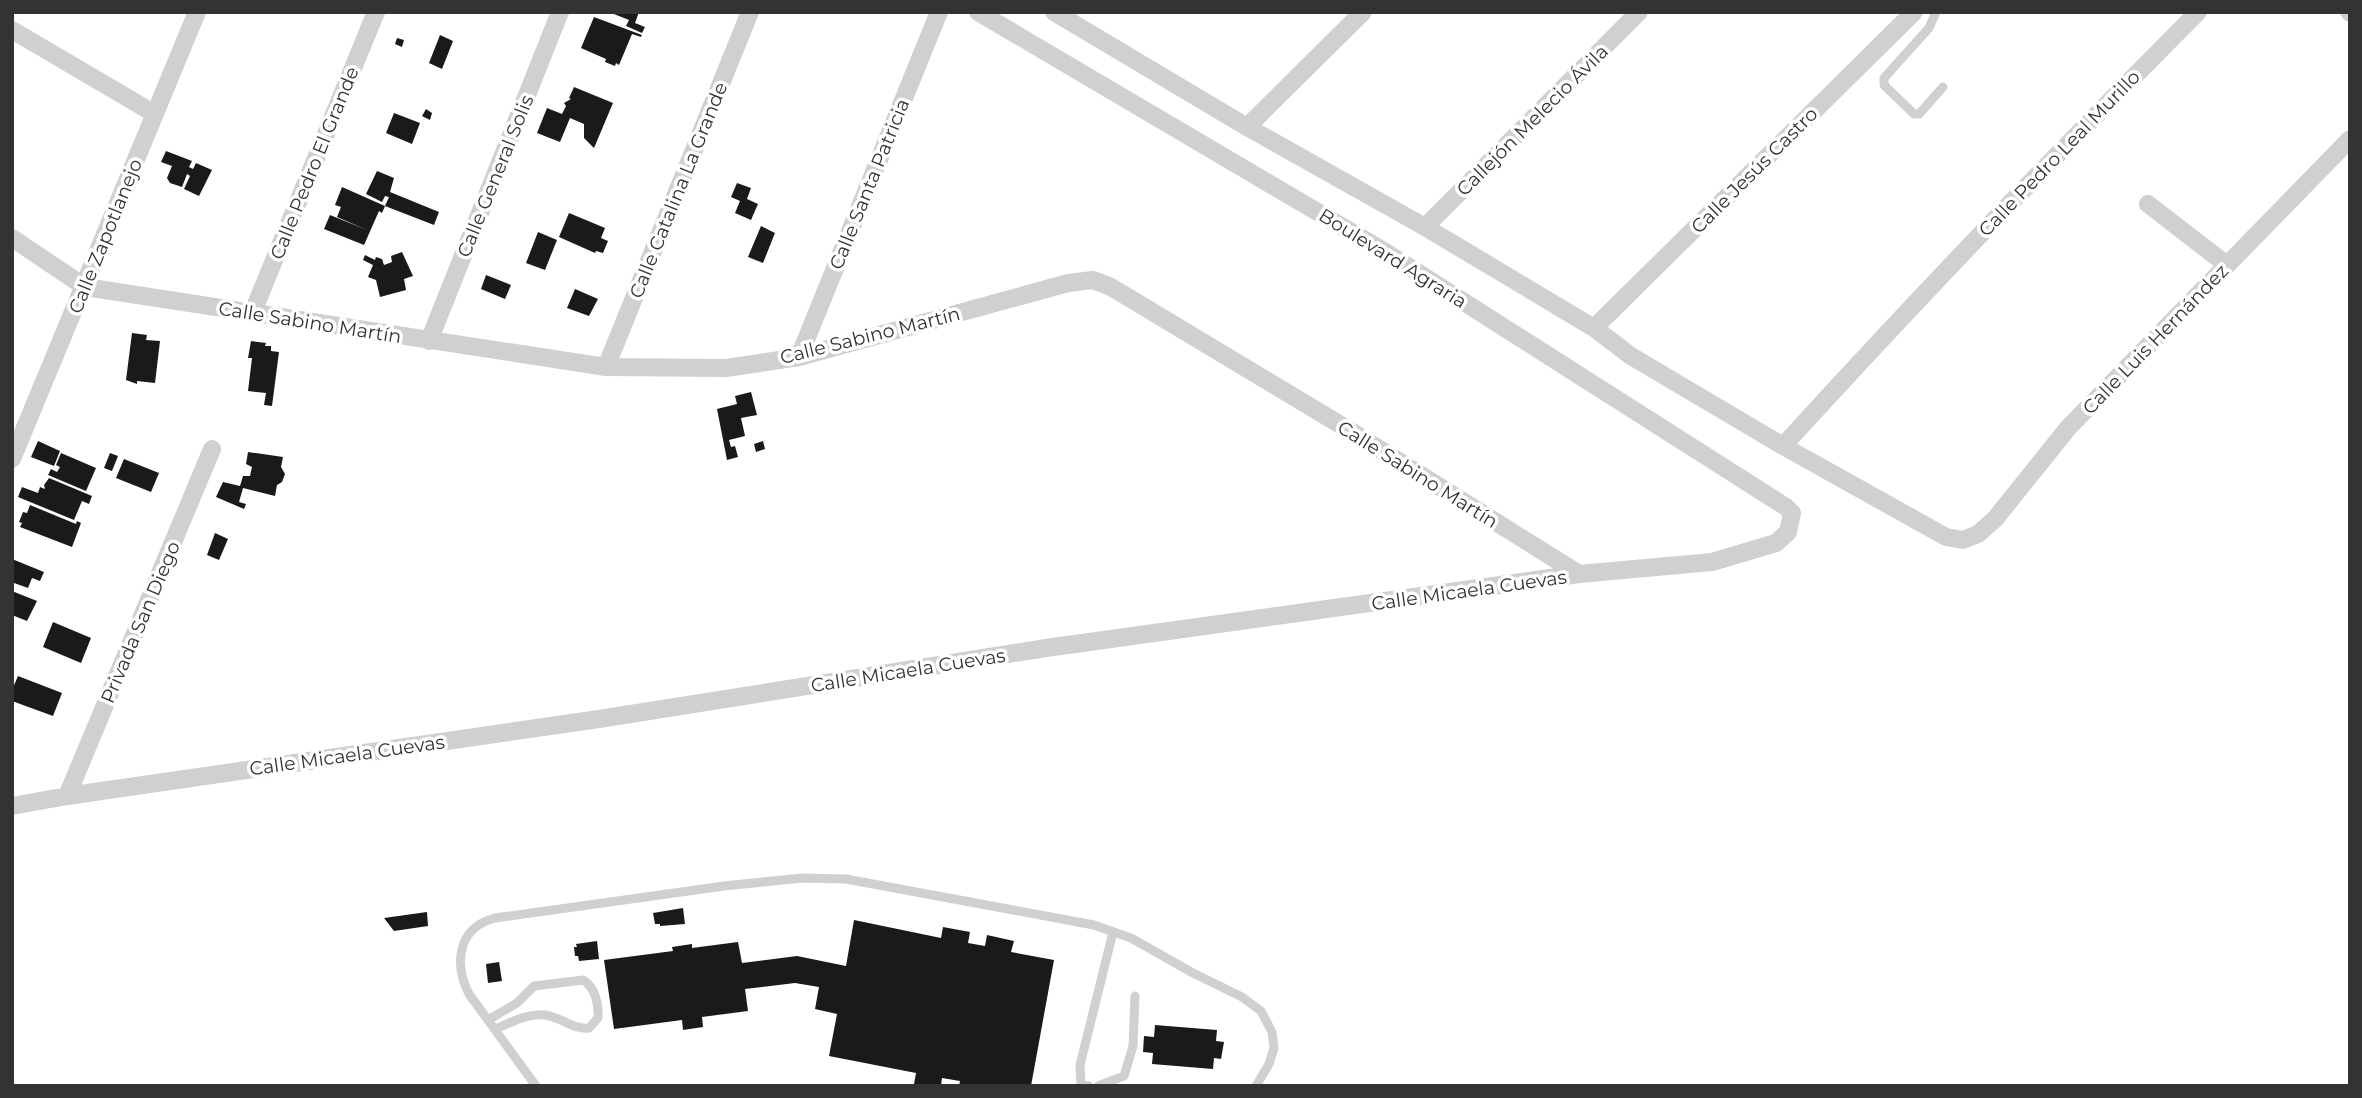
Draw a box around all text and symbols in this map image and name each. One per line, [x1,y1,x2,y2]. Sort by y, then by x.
street label: Callejón Melecio Ávila [1452,40,1613,201]
street label: Calle Pedro El Grande [265,63,364,263]
street label: Calle Pedro Leal Murillo [1974,65,2145,241]
street label: Calle Catalina La Grande [625,79,732,302]
street label: Calle General Solis [452,92,539,261]
street label: Calle Santa Patricia [825,95,914,273]
street label: Calle Jesús Castro [1686,102,1822,238]
street label: Calle Zapotlanejo [64,155,147,317]
street label: Boulevard Agraria [1314,204,1471,313]
street label: Calle Luis Hernández [2078,260,2233,419]
street label: Calle Sabino Martín [217,297,403,348]
street label: Calle Sabino Martín [778,302,963,369]
street label: Calle Sabino Martín [1333,416,1502,533]
street label: Privada San Diego [96,538,185,707]
street label: Calle Micaela Cuevas [1370,565,1568,616]
street label: Calle Micaela Cuevas [809,644,1007,697]
street label: Calle Micaela Cuevas [248,730,446,781]

